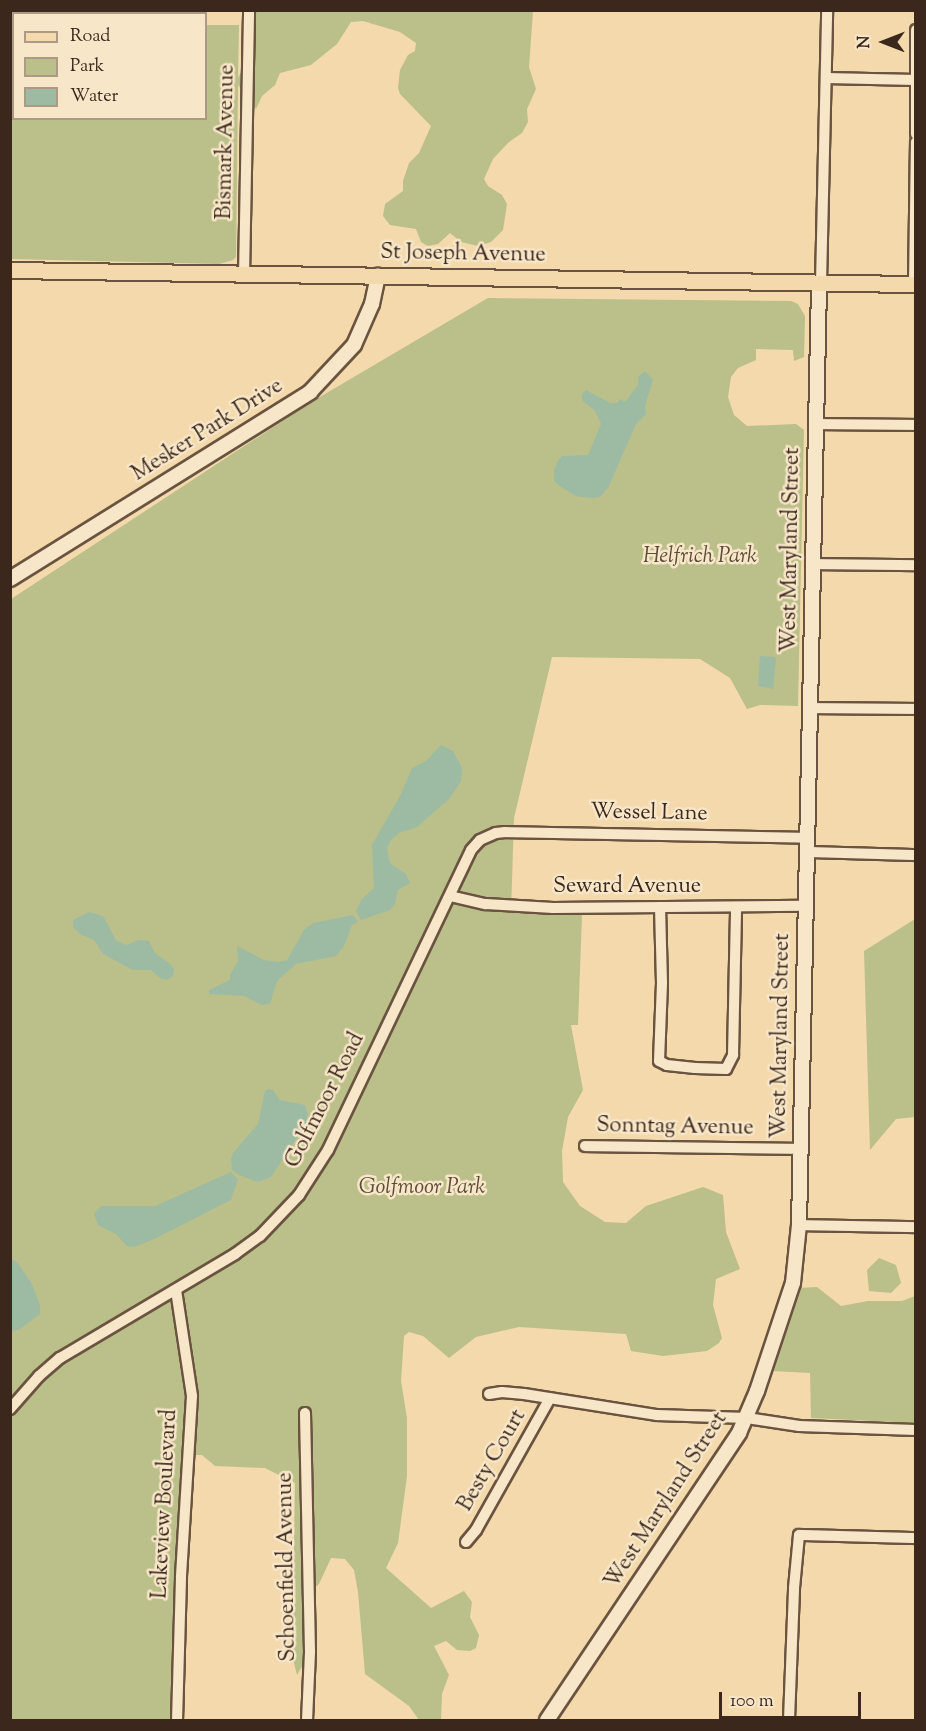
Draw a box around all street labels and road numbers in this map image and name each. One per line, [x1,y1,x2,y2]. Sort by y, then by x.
street label: Bismark Avenue [212,64,242,220]
street label: St Joseph Avenue [380,240,546,270]
street label: Mesker Park Drive [128,374,288,488]
street label: West Maryland Street [777,447,807,653]
street label: Wessel Lane [590,800,708,828]
street label: Seward Avenue [553,875,701,901]
street label: West Maryland Street [767,933,797,1139]
street label: Golfmoor Road [281,1029,371,1173]
street label: Sonntag Avenue [596,1113,754,1143]
street label: Besty Court [453,1405,533,1517]
street label: Lakeview Boulevard [148,1408,184,1600]
street label: West Maryland Street [600,1408,734,1594]
street label: Schoenfield Avenue [273,1472,303,1662]

